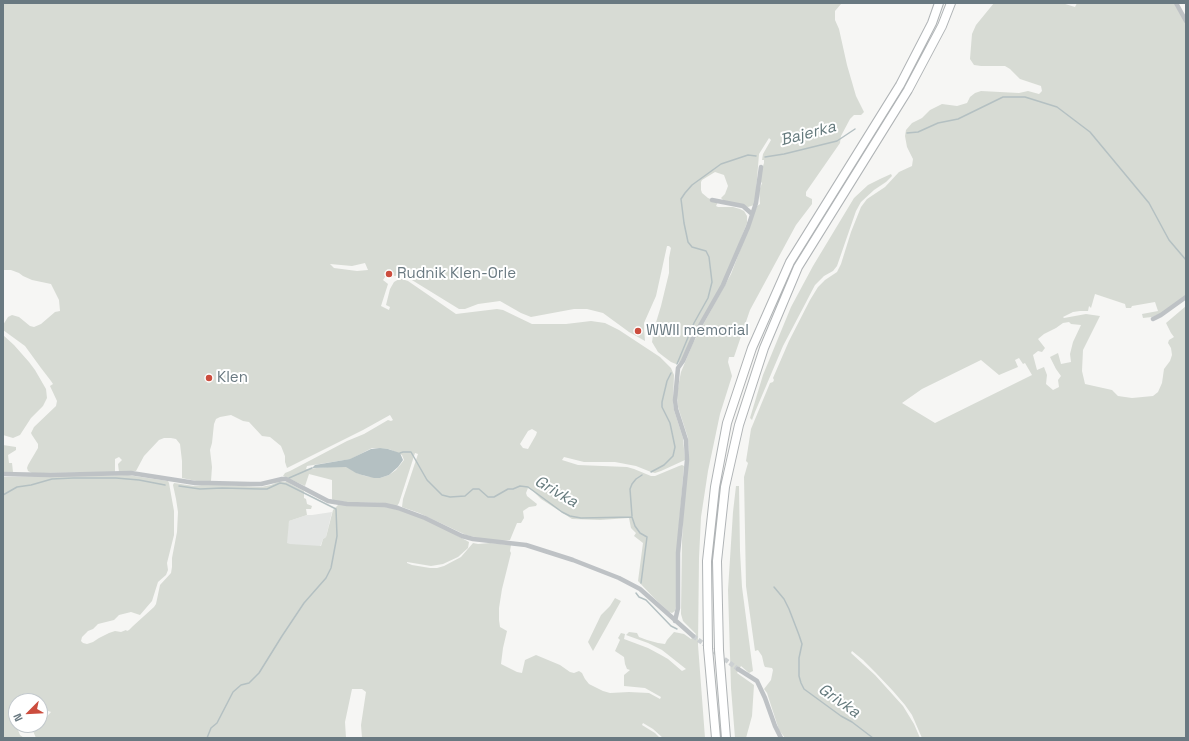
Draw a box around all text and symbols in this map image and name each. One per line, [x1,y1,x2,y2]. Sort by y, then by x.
water label: Bajerka [778,117,838,151]
place label: Rudnik Klen-Orle [397,265,516,283]
marker: Rudnik Klen-Orle [384,269,394,279]
place label: WWII memorial [646,322,749,340]
marker: WWII memorial [633,326,643,336]
place label: Klen [217,369,248,387]
marker: Klen [204,373,214,383]
water label: Grivka [531,472,581,512]
water label: Grivka [814,680,864,722]
north arrow [8,693,48,733]
text: N [10,711,26,724]

